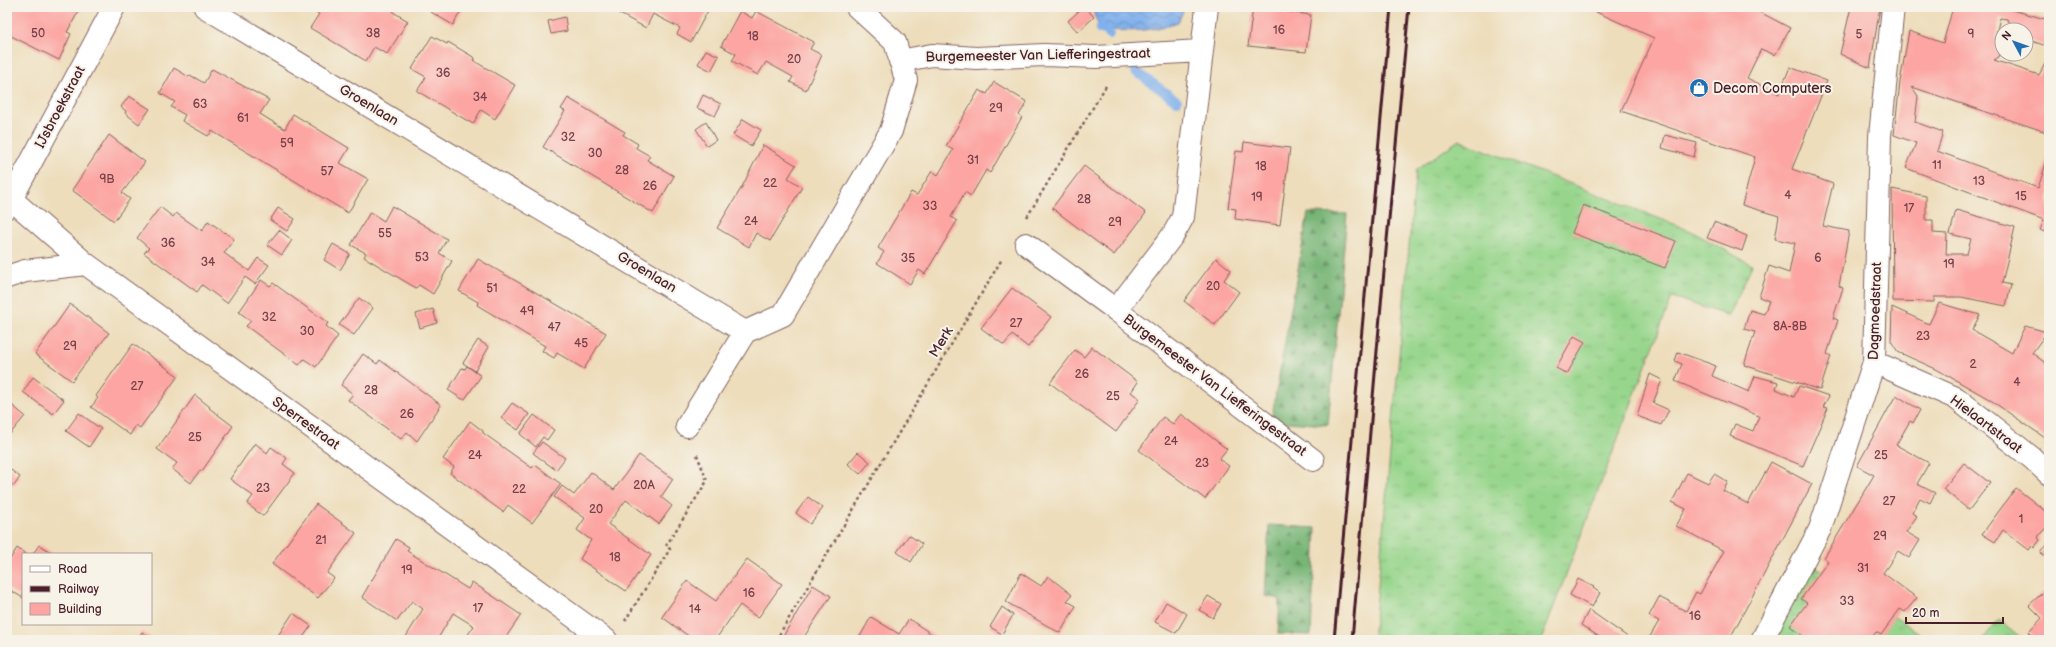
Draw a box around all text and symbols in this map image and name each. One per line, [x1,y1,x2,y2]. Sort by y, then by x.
north arrow [1994,22,2034,62]
house number: 16 [1273,23,1285,38]
house number: 50 [31,26,45,41]
house number: 38 [366,26,380,41]
house number: 5 [1856,27,1863,42]
house number: 9 [1968,27,1975,42]
text: N [1999,28,2014,43]
house number: 18 [747,29,759,44]
street label: Burgemeester Van Liefferingestraat [925,45,1151,65]
house number: 20 [787,52,801,67]
street label: IJsbroekstraat [31,62,89,151]
house number: 36 [436,66,450,81]
shop icon: Decom Computers [1688,77,1710,99]
place label: Decom Computers [1713,80,1832,97]
street label: Groenlaan [336,81,402,129]
house number: 34 [473,90,488,105]
house number: 63 [193,97,207,112]
house number: 29 [989,101,1003,116]
house number: 61 [237,111,249,126]
house number: 32 [561,130,575,145]
house number: 59 [280,136,294,151]
house number: 30 [588,146,602,161]
house number: 31 [967,153,979,168]
house number: 11 [1932,158,1942,173]
house number: 18 [1255,159,1267,174]
house number: 28 [615,163,629,178]
house number: 57 [321,164,333,179]
house number: 9B [99,172,115,187]
house number: 13 [1973,174,1985,189]
house number: 22 [763,176,777,191]
house number: 26 [643,179,657,194]
house number: 4 [1784,188,1792,203]
house number: 15 [2015,189,2027,204]
house number: 19 [1251,190,1263,205]
house number: 28 [1077,192,1091,207]
house number: 33 [923,199,937,214]
house number: 17 [1904,201,1914,216]
house number: 24 [744,214,759,229]
house number: 29 [1108,215,1122,230]
house number: 55 [378,226,392,241]
house number: 36 [161,236,175,251]
street label: Groenlaan [614,248,680,296]
house number: 53 [415,250,429,265]
house number: 35 [901,251,915,266]
house number: 6 [1814,251,1822,266]
house number: 34 [201,255,216,270]
house number: 19 [1943,257,1955,272]
street label: Dagmoedstraat [1865,261,1885,360]
house number: 20 [1206,279,1220,294]
house number: 51 [486,281,498,296]
house number: 49 [520,304,534,319]
house number: 32 [262,310,276,325]
street label: Burgemeester Van Liefferingestraat [1120,310,1311,460]
house number: 27 [1010,316,1023,331]
house number: 8A-8B [1773,319,1807,334]
house number: 47 [547,320,561,335]
house number: 30 [300,324,314,339]
street label: Merk [925,324,957,360]
house number: 23 [1916,329,1930,344]
house number: 45 [574,336,588,351]
house number: 29 [63,339,77,354]
house number: 2 [1969,357,1977,372]
house number: 26 [1075,367,1089,382]
house number: 4 [2013,375,2021,390]
house number: 27 [131,379,144,394]
house number: 28 [364,383,378,398]
house number: 25 [1106,389,1120,404]
street label: Hielaartstraat [1946,391,2026,457]
street label: Sperrestraat [269,393,344,454]
house number: 26 [400,407,414,422]
house number: 25 [188,430,202,445]
house number: 24 [1164,434,1179,449]
house number: 24 [468,448,483,463]
house number: 25 [1874,448,1888,463]
house number: 23 [1195,456,1209,471]
house number: 20A [633,478,655,493]
house number: 23 [256,481,270,496]
house number: 22 [512,482,526,497]
house number: 27 [1883,494,1896,509]
house number: 20 [589,502,603,517]
house number: 1 [2019,512,2023,527]
house number: 29 [1873,529,1887,544]
house number: 21 [315,533,327,548]
house number: 18 [609,550,621,565]
legend [22,553,152,625]
house number: 31 [1857,561,1869,576]
text: Road [58,562,87,577]
house number: 19 [401,563,413,578]
text: Railway [58,582,100,597]
house number: 16 [743,586,755,601]
house number: 33 [1840,594,1854,609]
scale bar [1906,599,2003,625]
house number: 17 [473,601,483,616]
text: Building [58,602,102,617]
house number: 14 [689,602,702,617]
text: 20 m [1912,606,1939,621]
house number: 16 [1689,609,1701,624]

